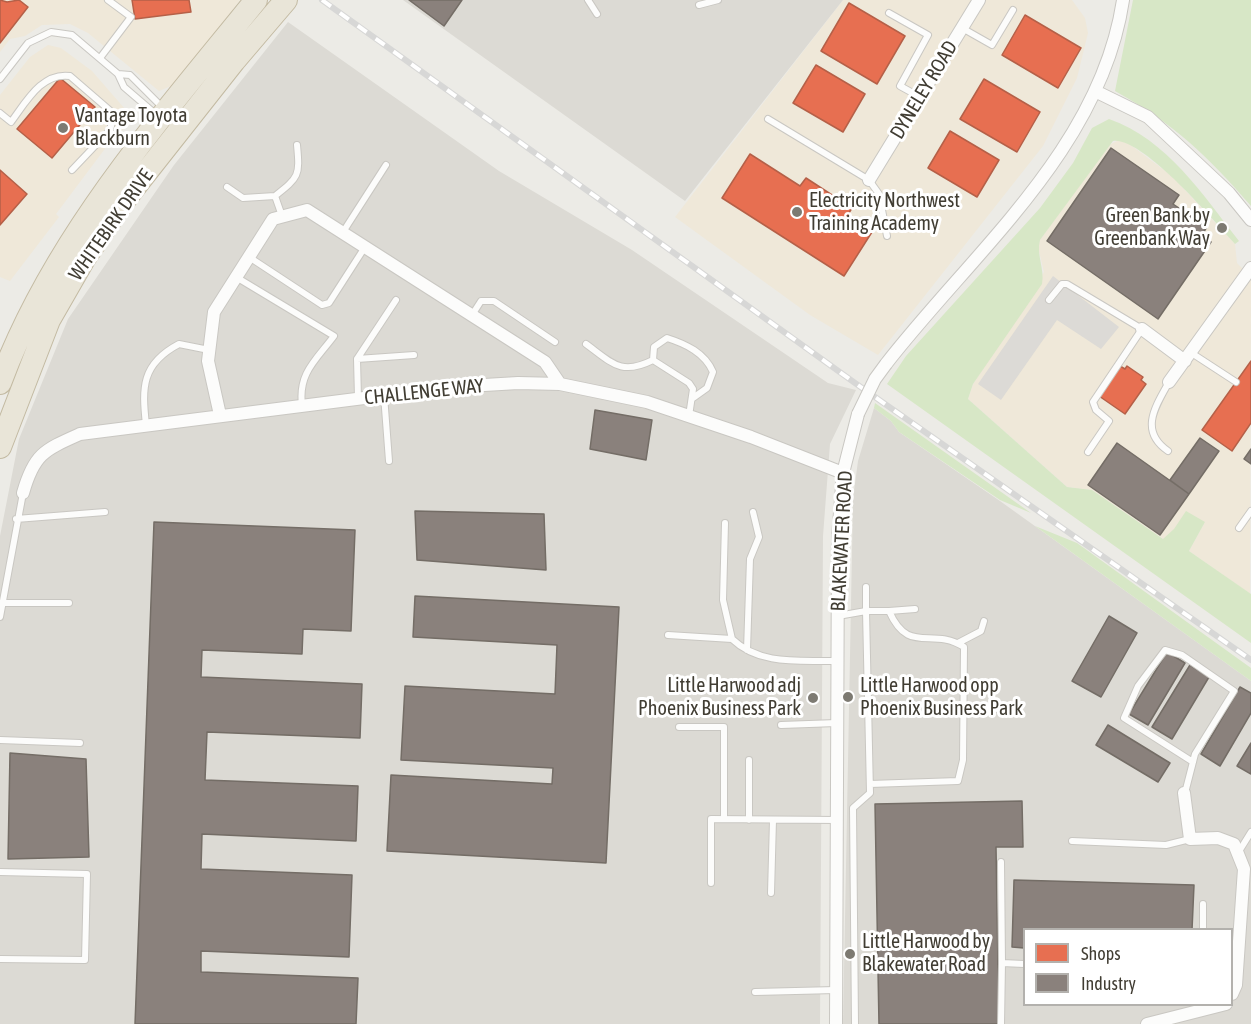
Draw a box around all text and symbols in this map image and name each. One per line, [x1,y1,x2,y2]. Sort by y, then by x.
street label: DYNELEY ROAD [885,37,963,143]
place label: Vantage Toyota Blackburn [75,104,188,151]
marker: Vantage Toyota Blackburn [56,121,70,135]
street label: WHITEBIRK DRIVE [64,165,158,285]
place label: Electricity Northwest Training Academy [809,189,960,236]
place label: Green Bank by Greenbank Way [1094,204,1210,251]
marker: Electricity Northwest Training Academy [790,205,804,219]
marker: Green Bank by Greenbank Way [1215,221,1229,235]
street label: CHALLENGE WAY [363,374,485,410]
street label: BLAKEWATER ROAD [826,470,858,612]
place label: Little Harwood adj Phoenix Business Park [638,674,801,721]
place label: Little Harwood opp Phoenix Business Park [860,674,1023,721]
marker: Little Harwood opp Phoenix Business Park [841,690,855,704]
marker: Little Harwood adj Phoenix Business Park [806,691,820,705]
legend [1023,928,1233,1006]
place label: Little Harwood by Blakewater Road [862,930,990,977]
text: Shops [1081,943,1121,964]
marker: Little Harwood by Blakewater Road [843,947,857,961]
text: Industry [1081,973,1136,994]

